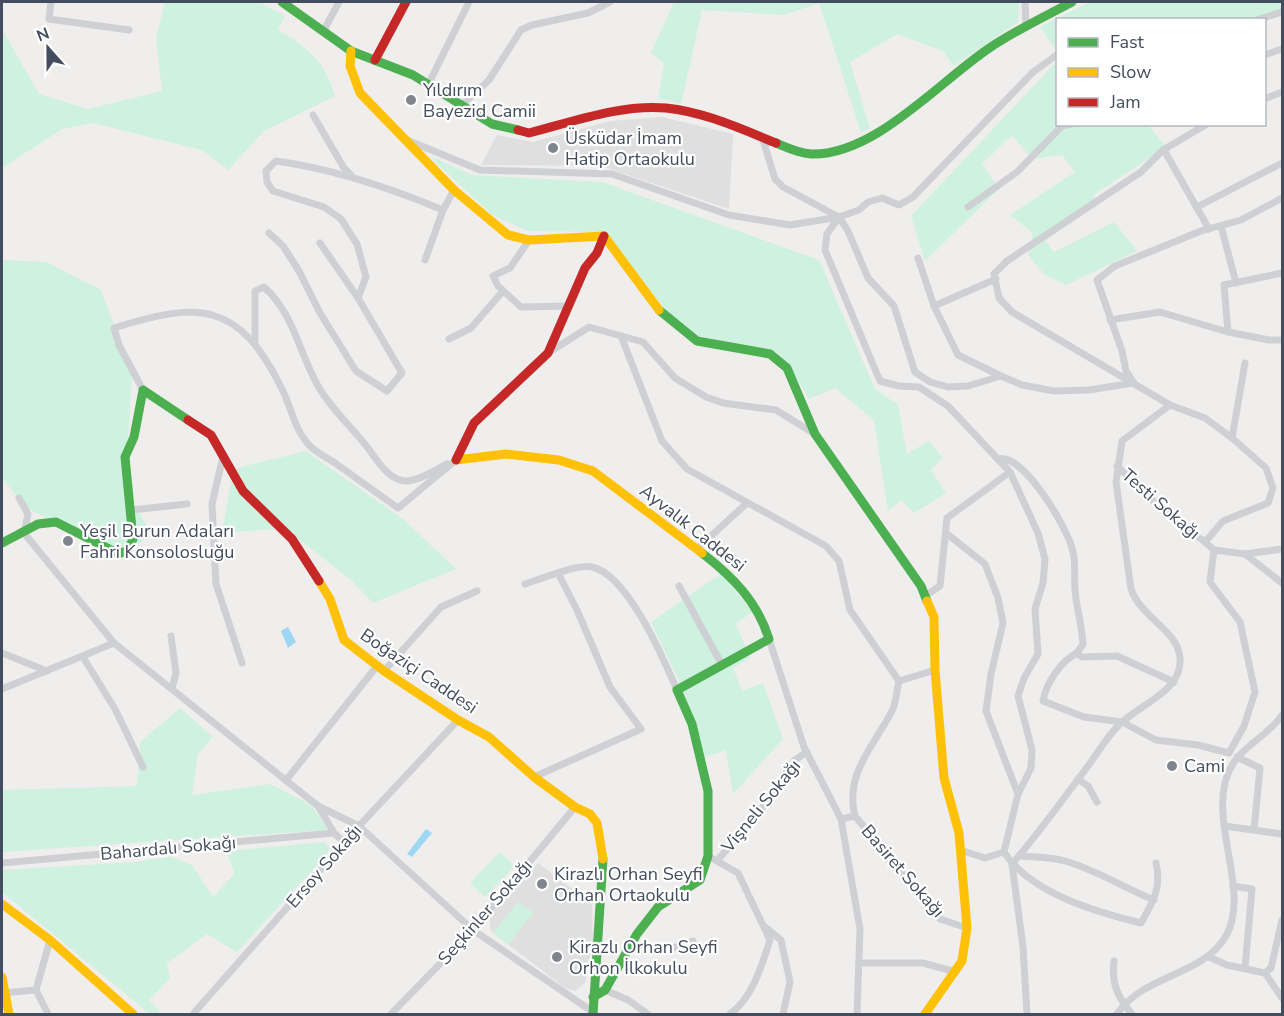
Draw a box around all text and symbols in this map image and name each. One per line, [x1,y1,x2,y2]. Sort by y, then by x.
north arrow [18,18,78,78]
legend [1056,18,1266,126]
text: N [33,23,53,47]
text: Fast [1110,30,1145,54]
text: Slow [1110,60,1151,84]
place label: Yıldırım Bayezid Camii [422,78,536,123]
text: Jam [1109,90,1141,114]
marker: Yıldırım Bayezid Camii [404,93,418,107]
place label: Üsküdar İmam Hatip Ortaokulu [565,126,695,171]
marker: Üsküdar İmam Hatip Ortaokulu [546,141,560,155]
street label: Testi Sokağı [1117,463,1205,545]
street label: Ayvalık Caddesi [635,479,751,577]
place label: Yeşil Burun Adaları Fahri Konsolosluğu [79,519,234,564]
marker: Yeşil Burun Adaları Fahri Konsolosluğu [61,534,75,548]
street label: Boğaziçi Caddesi [356,623,482,719]
street label: Vişneli Sokağı [715,754,806,858]
place label: Cami [1184,754,1225,778]
marker: Cami [1165,759,1179,773]
street label: Ersoy Sokağı [281,819,367,913]
street label: Basiret Sokağı [856,819,950,923]
street label: Bahardalı Sokağı [99,830,237,866]
street label: Seçkinler Sokağı [432,854,538,970]
place label: Kirazlı Orhan Seyfi Orhan Ortaokulu [554,862,703,907]
marker: Kirazlı Orhan Seyfi Orhan Ortaokulu [535,877,549,891]
place label: Kirazlı Orhan Seyfi Orhon İlkokulu [569,935,718,980]
marker: Kirazlı Orhan Seyfi Orhon İlkokulu [550,950,564,964]

